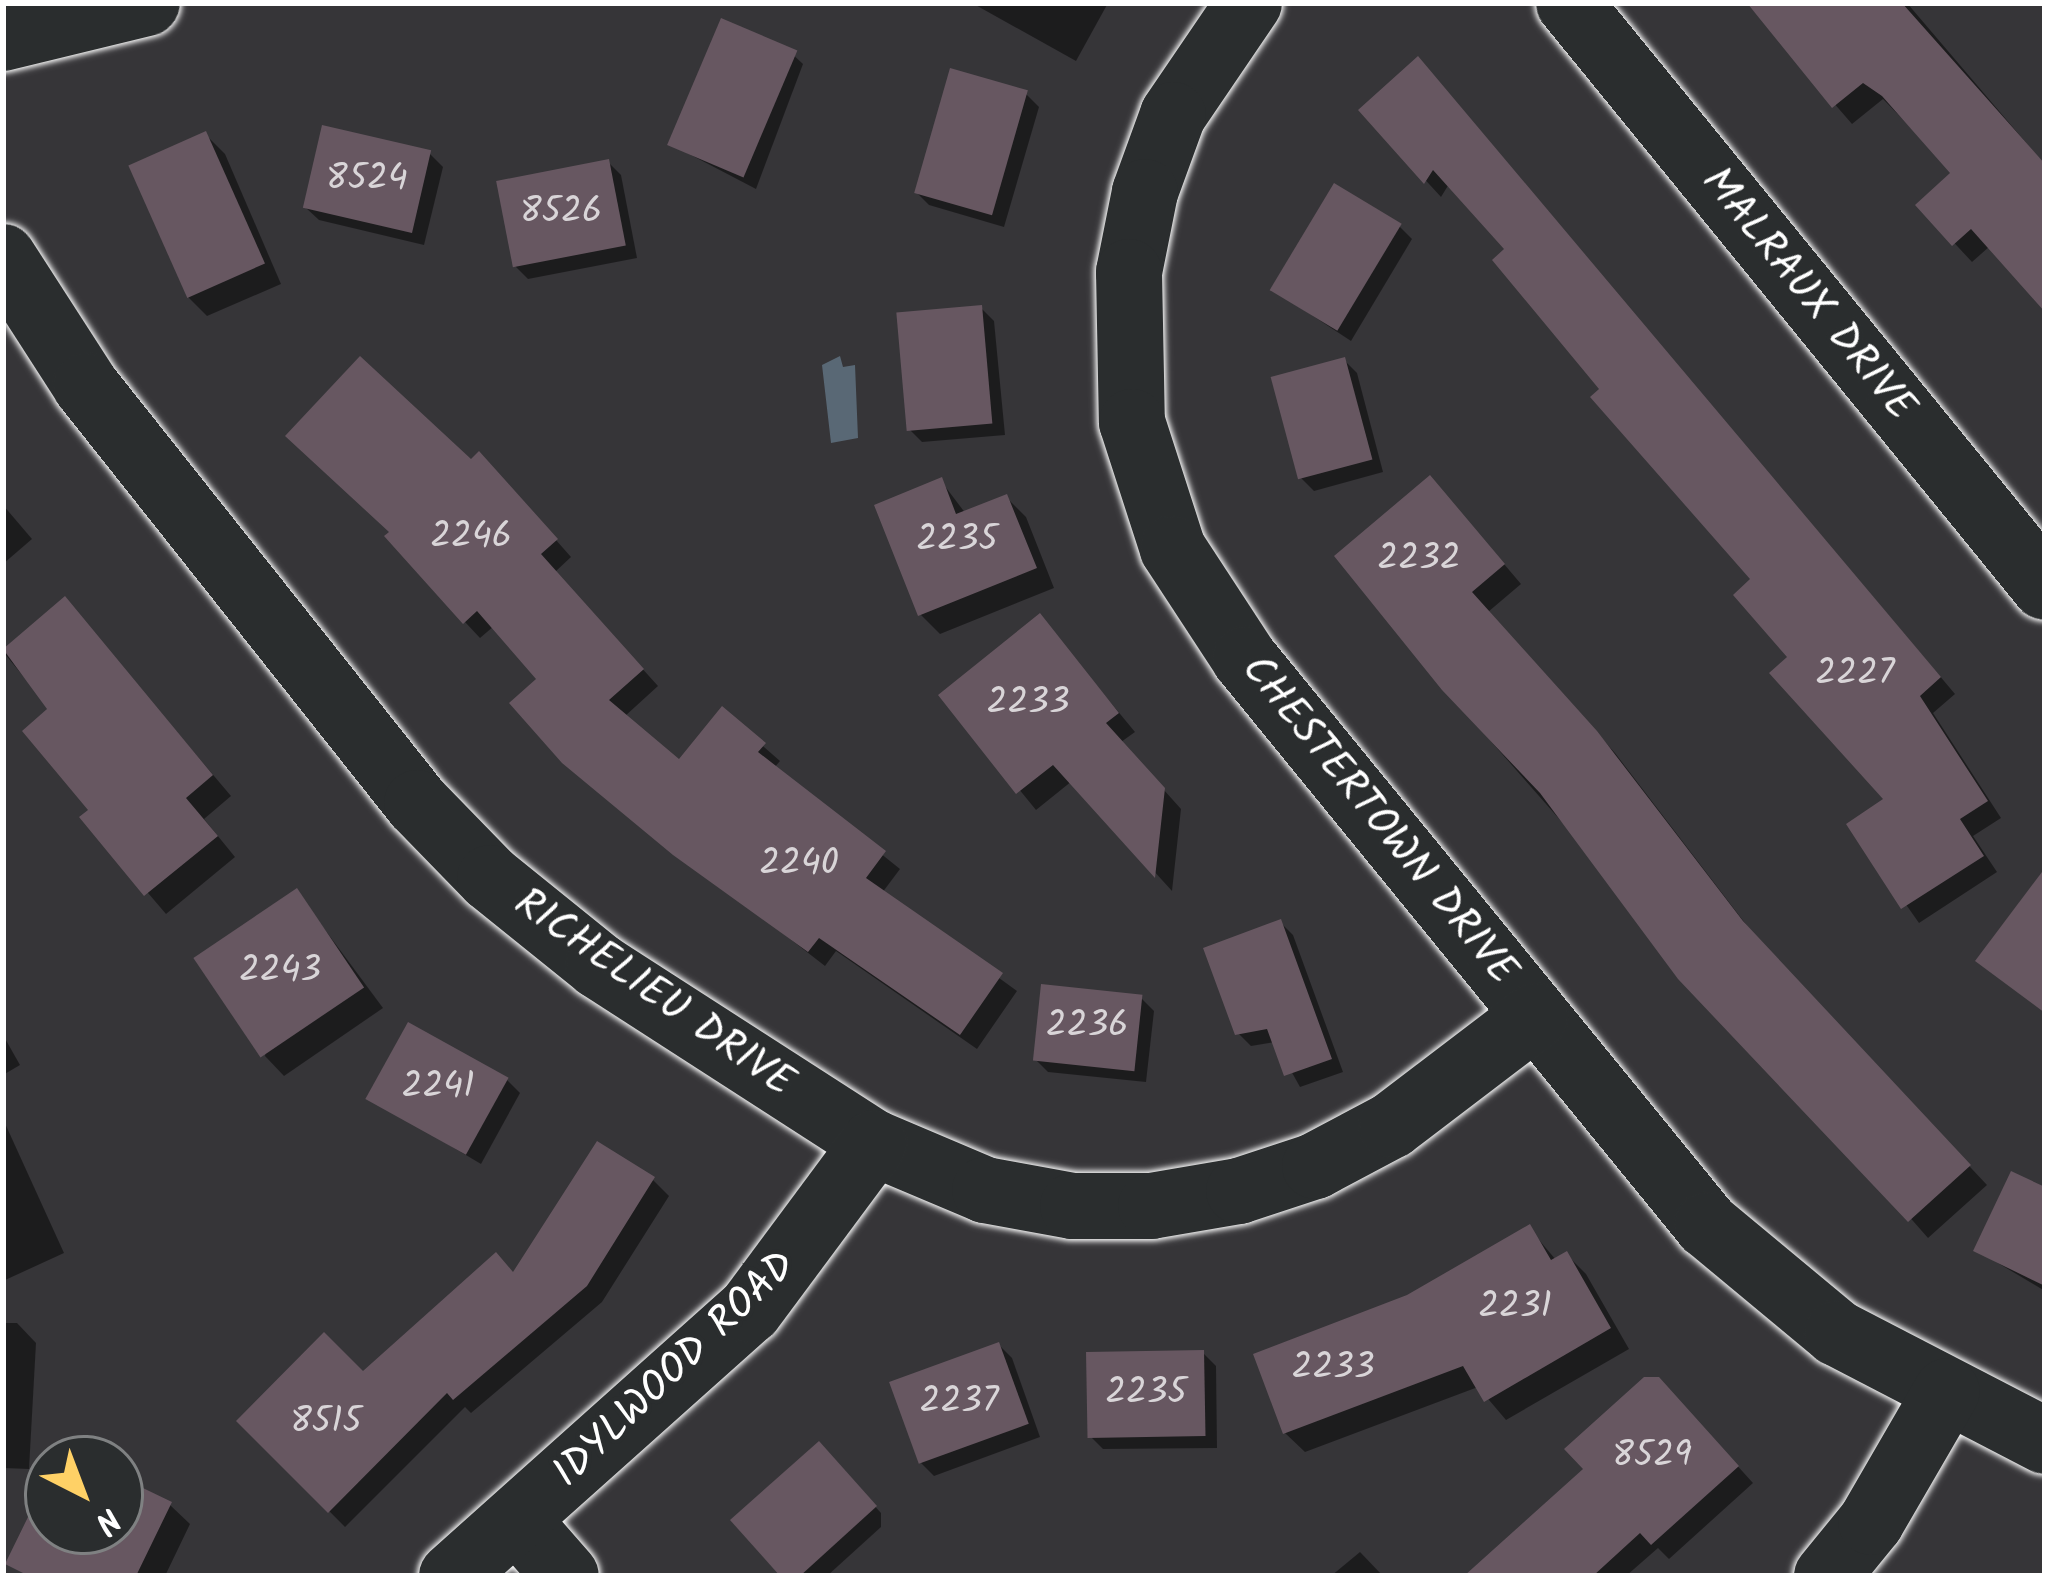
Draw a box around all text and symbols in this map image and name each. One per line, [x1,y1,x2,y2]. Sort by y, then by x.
house number: 8524 [326,158,408,202]
street label: MALRAUX DRIVE [1689,158,1925,432]
house number: 8526 [520,191,602,235]
house number: 2246 [430,516,512,560]
house number: 2235 [916,519,998,563]
house number: 2232 [1377,538,1461,582]
street label: CHESTERTOWN DRIVE [1230,646,1526,996]
house number: 2227 [1815,653,1895,697]
house number: 2233 [987,682,1069,726]
house number: 2240 [759,843,839,887]
street label: RICHELIEU DRIVE [504,879,802,1109]
house number: 2243 [239,950,321,994]
house number: 2236 [1046,1005,1128,1049]
house number: 2241 [402,1066,474,1110]
street label: IDYLWOOD ROAD [543,1241,807,1499]
house number: 2231 [1478,1286,1552,1330]
house number: 2233 [1292,1347,1374,1391]
house number: 2235 [1105,1372,1187,1416]
house number: 2237 [920,1381,998,1425]
house number: 8515 [290,1401,362,1445]
north arrow [24,1435,144,1555]
house number: 8529 [1612,1435,1692,1479]
text: N [81,1493,132,1547]

